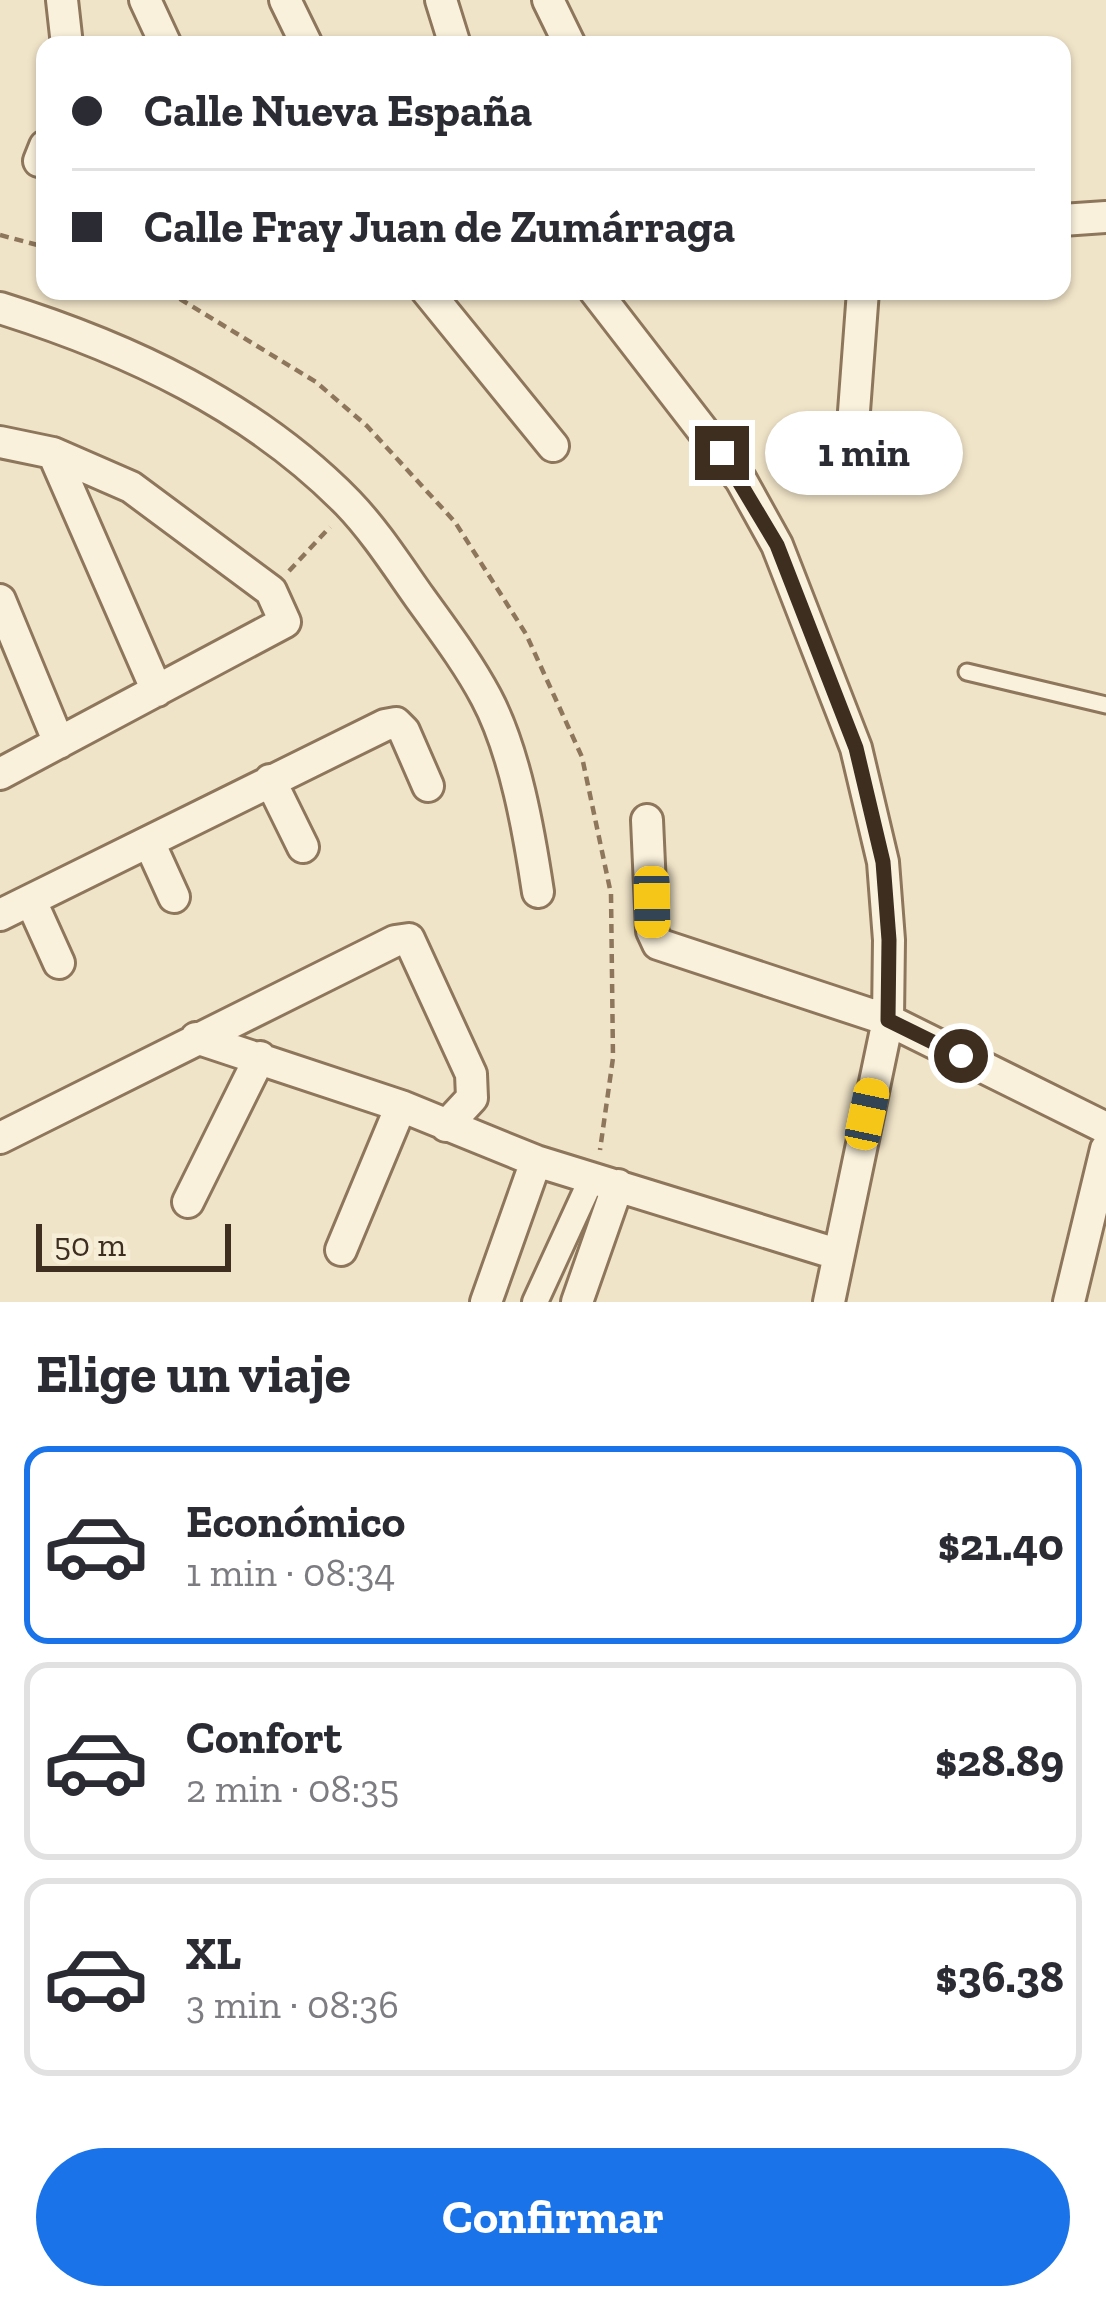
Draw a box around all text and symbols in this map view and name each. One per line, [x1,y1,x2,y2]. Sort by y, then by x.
text: Calle Nueva España [144,84,532,138]
text: Calle Fray Juan de Zumárraga [144,200,735,254]
callout: 1 min [764,411,962,495]
route end [695,426,749,480]
text: 1 min [818,429,910,476]
car [633,866,671,938]
route start [934,1029,988,1083]
car [842,1075,892,1153]
scale bar [36,1218,231,1271]
text: 50 m [54,1225,126,1264]
text: Elige un viaje [36,1341,351,1406]
icon: car [42,1491,150,1599]
text: Económico [186,1495,405,1549]
text: $21.40 [938,1518,1064,1572]
text: 1 min · 08:34 [186,1549,395,1596]
icon: car [42,1707,150,1815]
text: Confort [186,1711,342,1765]
text: $28.89 [935,1734,1064,1788]
text: 2 min · 08:35 [186,1765,399,1812]
icon: car [42,1923,150,2031]
text: XL [186,1927,241,1981]
text: $36.38 [935,1950,1064,2004]
text: 3 min · 08:36 [186,1981,399,2028]
button: Confirmar [36,2148,1070,2286]

